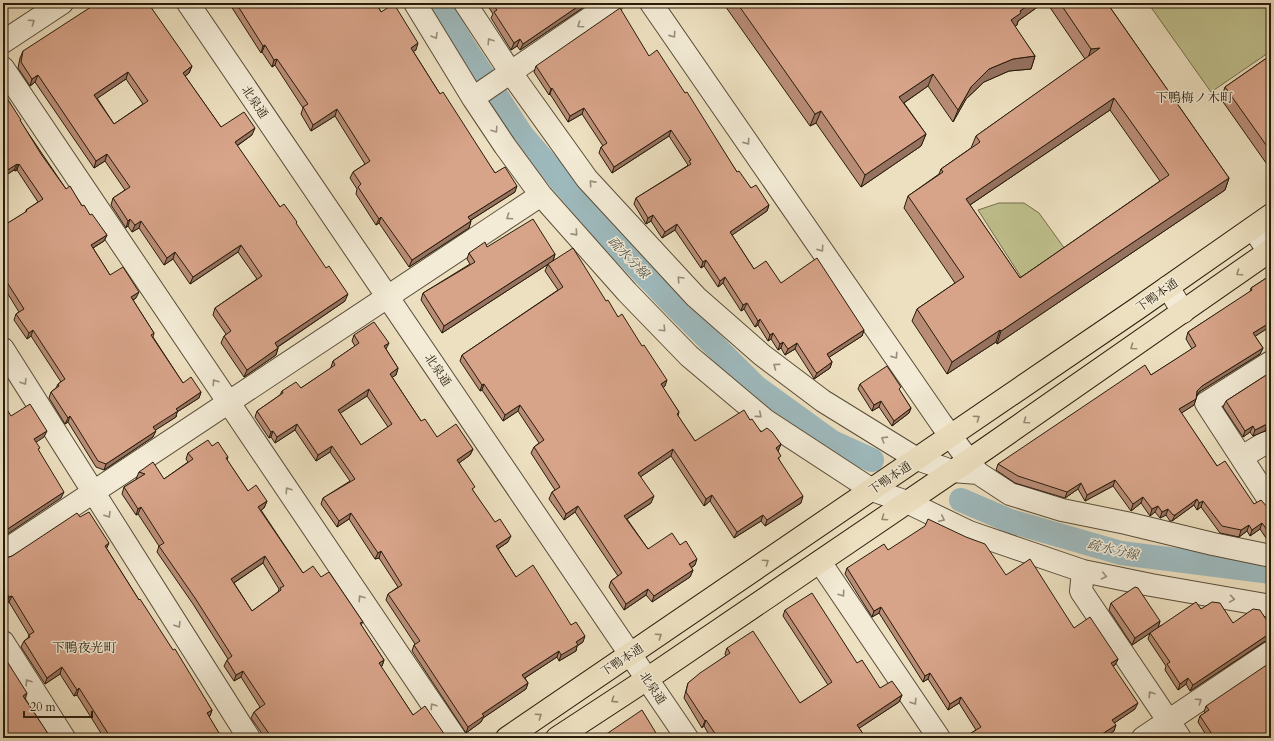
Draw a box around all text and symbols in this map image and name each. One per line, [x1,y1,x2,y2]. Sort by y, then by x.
one-way arrow [28,20,35,27]
one-way arrow [578,20,585,27]
one-way arrow [668,31,676,38]
one-way arrow [431,32,438,39]
one-way arrow [487,38,494,45]
street label: 北泉通 [238,83,272,121]
district label: 下鴨梅ノ木町 [1155,89,1233,107]
one-way arrow [490,126,497,133]
one-way arrow [742,138,750,145]
one-way arrow [589,181,596,188]
one-way arrow [506,212,513,220]
one-way arrow [570,228,577,236]
water label: 疏水分線 [604,233,654,284]
one-way arrow [816,245,824,252]
one-way arrow [1236,268,1243,276]
street label: 下鴨本通 [1133,275,1181,315]
one-way arrow [677,276,684,284]
one-way arrow [658,324,665,332]
one-way arrow [1130,342,1137,349]
street label: 北泉通 [421,351,455,389]
one-way arrow [890,352,898,359]
one-way arrow [773,363,780,371]
one-way arrow [19,378,27,385]
one-way arrow [213,380,220,387]
one-way arrow [755,411,762,418]
one-way arrow [973,415,980,423]
one-way arrow [1023,416,1030,423]
one-way arrow [881,436,888,443]
street label: 下鴨本通 [866,458,914,498]
one-way arrow [285,487,293,494]
one-way arrow [104,511,111,518]
one-way arrow [881,513,888,520]
one-way arrow [938,514,946,522]
water label: 疏水分線 [1085,535,1142,565]
one-way arrow [762,559,769,567]
one-way arrow [1101,571,1108,579]
one-way arrow [837,590,845,597]
one-way arrow [1229,594,1235,603]
one-way arrow [358,595,366,602]
one-way arrow [173,621,181,628]
one-way arrow [654,633,661,640]
district label: 下鴨夜光町 [51,639,117,657]
street label: 下鴨本通 [598,640,646,680]
street label: 北泉通 [636,669,670,707]
one-way arrow [26,679,33,686]
one-way arrow [1148,691,1155,698]
scale bar [24,693,92,719]
one-way arrow [611,695,618,703]
one-way arrow [909,698,917,705]
one-way arrow [1195,698,1202,705]
text: 20 m [30,699,57,715]
one-way arrow [431,703,438,710]
one-way arrow [535,713,542,721]

